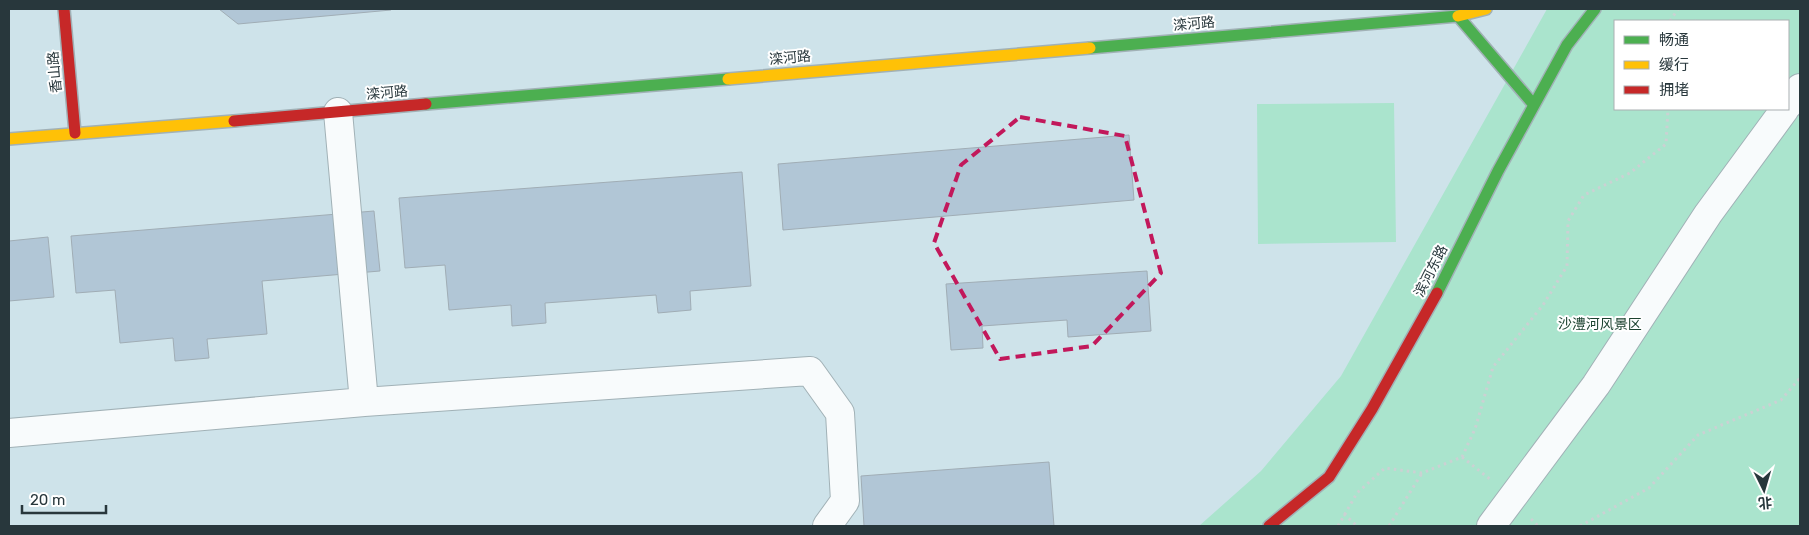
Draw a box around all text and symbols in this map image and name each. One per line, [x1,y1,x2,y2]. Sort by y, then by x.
street label: 滦河路 [1172,14,1216,34]
legend [1614,20,1789,110]
text: 畅通 [1659,31,1689,49]
street label: 滦河路 [768,48,812,68]
street label: 香山路 [45,50,65,94]
text: 缓行 [1659,56,1689,74]
text: 拥堵 [1659,81,1689,99]
street label: 滦河路 [365,83,409,103]
street label: 滨河东路 [1411,242,1451,300]
park label: 沙澧河风景区 [1558,316,1642,333]
north arrow [1739,465,1789,515]
scale bar [22,482,106,514]
text: 20 m [30,491,65,509]
text: 北 [1757,493,1773,512]

